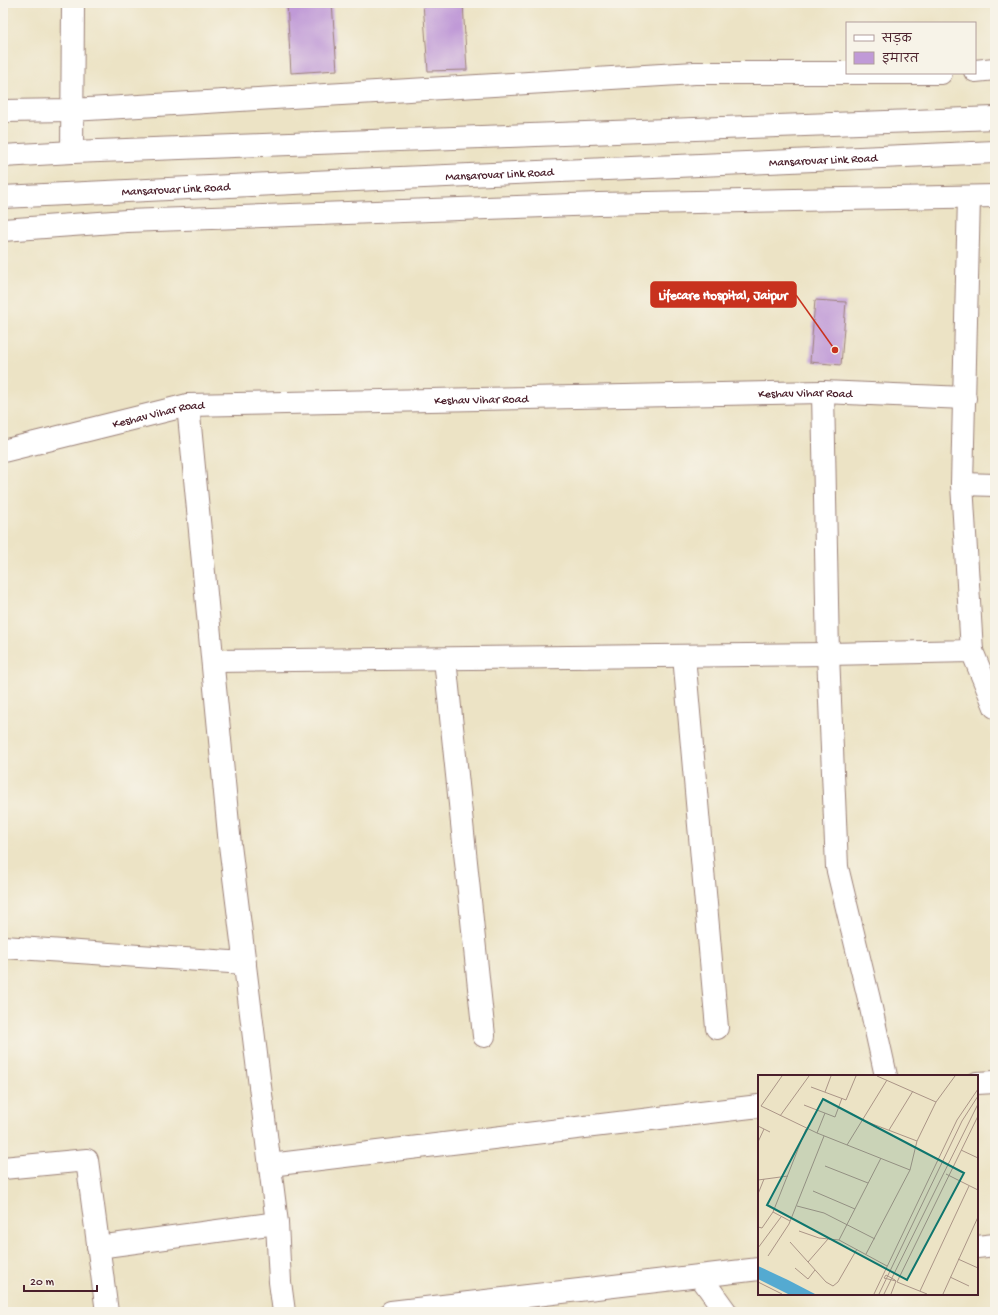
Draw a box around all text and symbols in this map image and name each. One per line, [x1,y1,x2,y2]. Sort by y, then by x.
legend [846,22,976,74]
text: सड़क [881,33,913,47]
text: इमारत [882,52,920,67]
street label: Mansarovar Link Road [769,152,879,171]
street label: Mansarovar Link Road [445,166,555,185]
street label: Mansarovar Link Road [121,181,231,200]
callout: Lifecare Hospital, Jaipur [651,282,796,307]
text: Lifecare Hospital, Jaipur [658,288,789,305]
street label: Keshav Vihar Road [758,387,854,402]
street label: Keshav Vihar Road [434,393,530,409]
street label: Keshav Vihar Road [111,399,206,432]
inset map [758,1075,978,1295]
scale bar [24,1267,97,1293]
text: 20 m [30,1276,55,1290]

